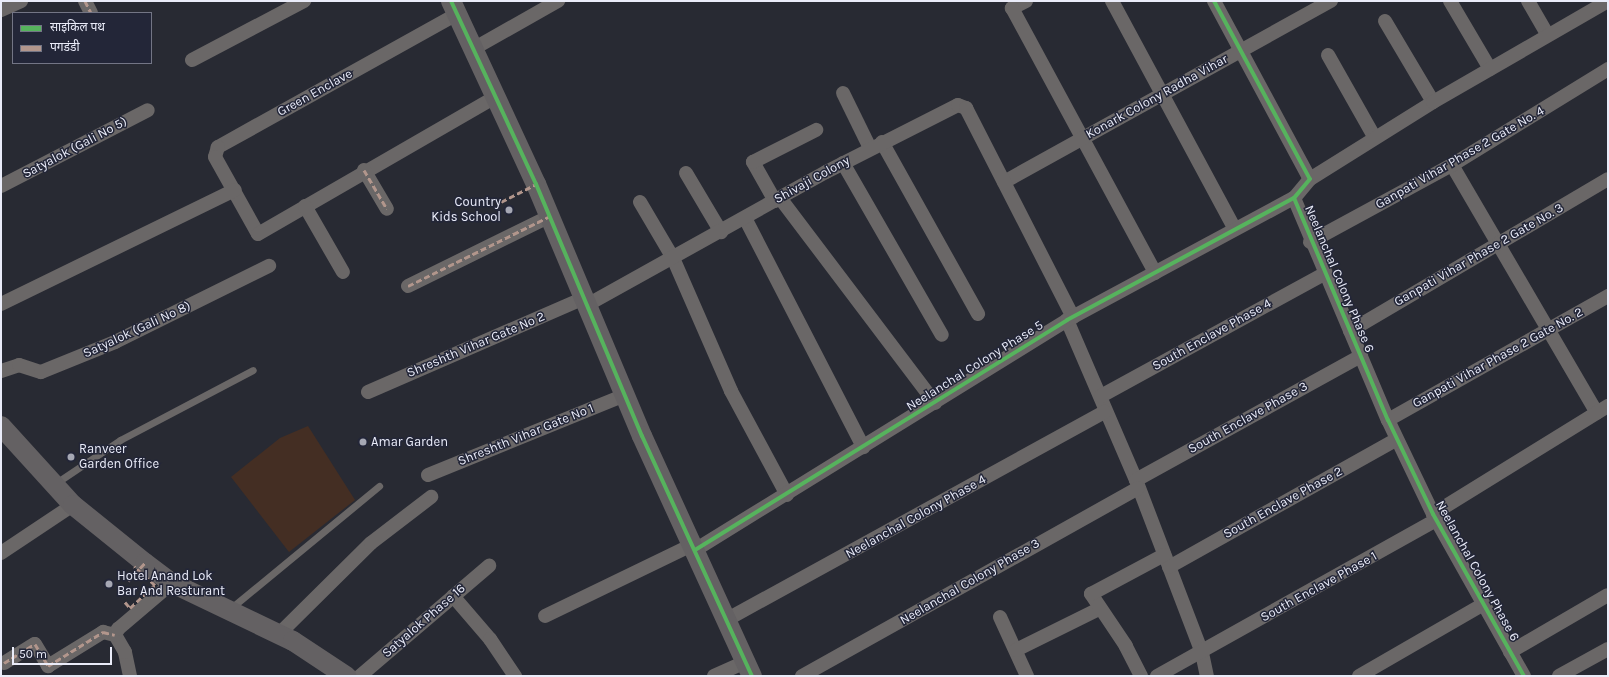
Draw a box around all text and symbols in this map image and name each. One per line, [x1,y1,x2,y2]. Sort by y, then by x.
legend [12,12,152,64]
text: साइकिल पथ [50,20,105,34]
text: पगडंडी [50,40,80,54]
street label: Konark Colony Radha Vihar [1083,51,1231,143]
street label: Green Enclave [275,66,355,120]
street label: Ganpati Vihar Phase 2 Gate No. 4 [1373,103,1547,213]
street label: Satyalok (Gali No 5) [20,114,130,182]
street label: Shivaji Colony [771,153,853,207]
place label: Country Kids School [431,195,501,226]
street label: Ganpati Vihar Phase 2 Gate No. 3 [1392,200,1566,310]
street label: Neelanchal Colony Phase 6 [1301,203,1377,355]
marker: Country Kids School [504,205,514,215]
street label: South Enclave Phase 4 [1150,296,1274,374]
street label: Satyalok (Gali No 8) [81,298,193,362]
street label: Ganpati Vihar Phase 2 Gate No. 2 [1410,305,1586,411]
street label: Shreshth Vihar Gate No 2 [405,309,547,381]
street label: Neelanchal Colony Phase 5 [904,317,1046,415]
street label: South Enclave Phase 3 [1186,379,1310,457]
street label: Shreshth Vihar Gate No 1 [456,401,596,469]
place label: Amar Garden [371,434,448,450]
marker: Amar Garden [358,437,368,447]
place label: Ranveer Garden Office [79,442,159,473]
marker: Ranveer Garden Office [66,452,76,462]
street label: South Enclave Phase 2 [1221,464,1345,542]
street label: Neelanchal Colony Phase 4 [843,472,989,562]
street label: Neelanchal Colony Phase 6 [1432,498,1522,644]
street label: Neelanchal Colony Phase 3 [897,536,1043,628]
street label: South Enclave Phase 1 [1258,548,1380,626]
place label: Hotel Anand Lok Bar And Resturant [117,569,225,600]
marker: Hotel Anand Lok Bar And Resturant [104,579,114,589]
street label: Satyalok Phase 16 [379,581,469,661]
scale bar [14,639,114,665]
text: 50 m [19,647,47,661]

